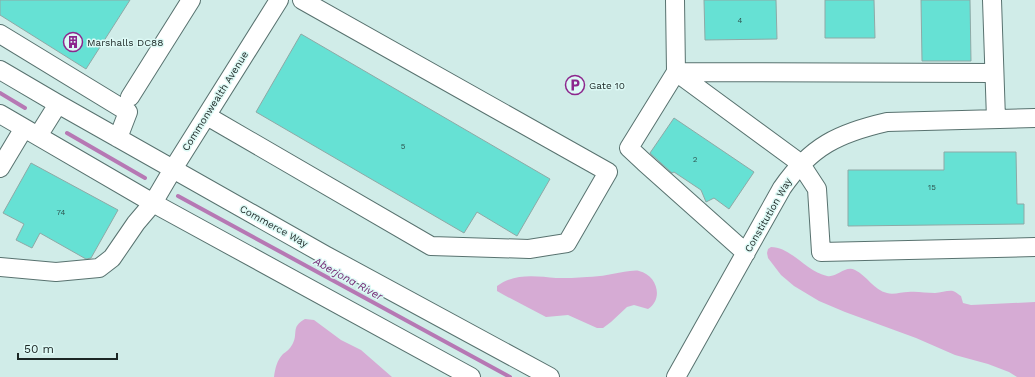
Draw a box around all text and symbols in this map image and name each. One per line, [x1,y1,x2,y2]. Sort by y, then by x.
house number: 4 [738,16,743,25]
building icon: Marshalls DC88 [62,31,84,53]
place label: Marshalls DC88 [87,37,163,48]
street label: Commonwealth Avenue [180,49,250,153]
parking icon: Gate 10 [564,74,586,96]
place label: Gate 10 [589,80,625,91]
house number: 5 [401,142,406,151]
house number: 2 [693,155,698,164]
street label: Constitution Way [742,175,794,254]
house number: 15 [928,183,936,192]
street label: Commerce Way [238,203,311,250]
house number: 74 [57,208,66,217]
water label: Aberjona River [310,254,385,304]
scale bar [18,335,117,361]
text: 50 m [24,342,54,356]

